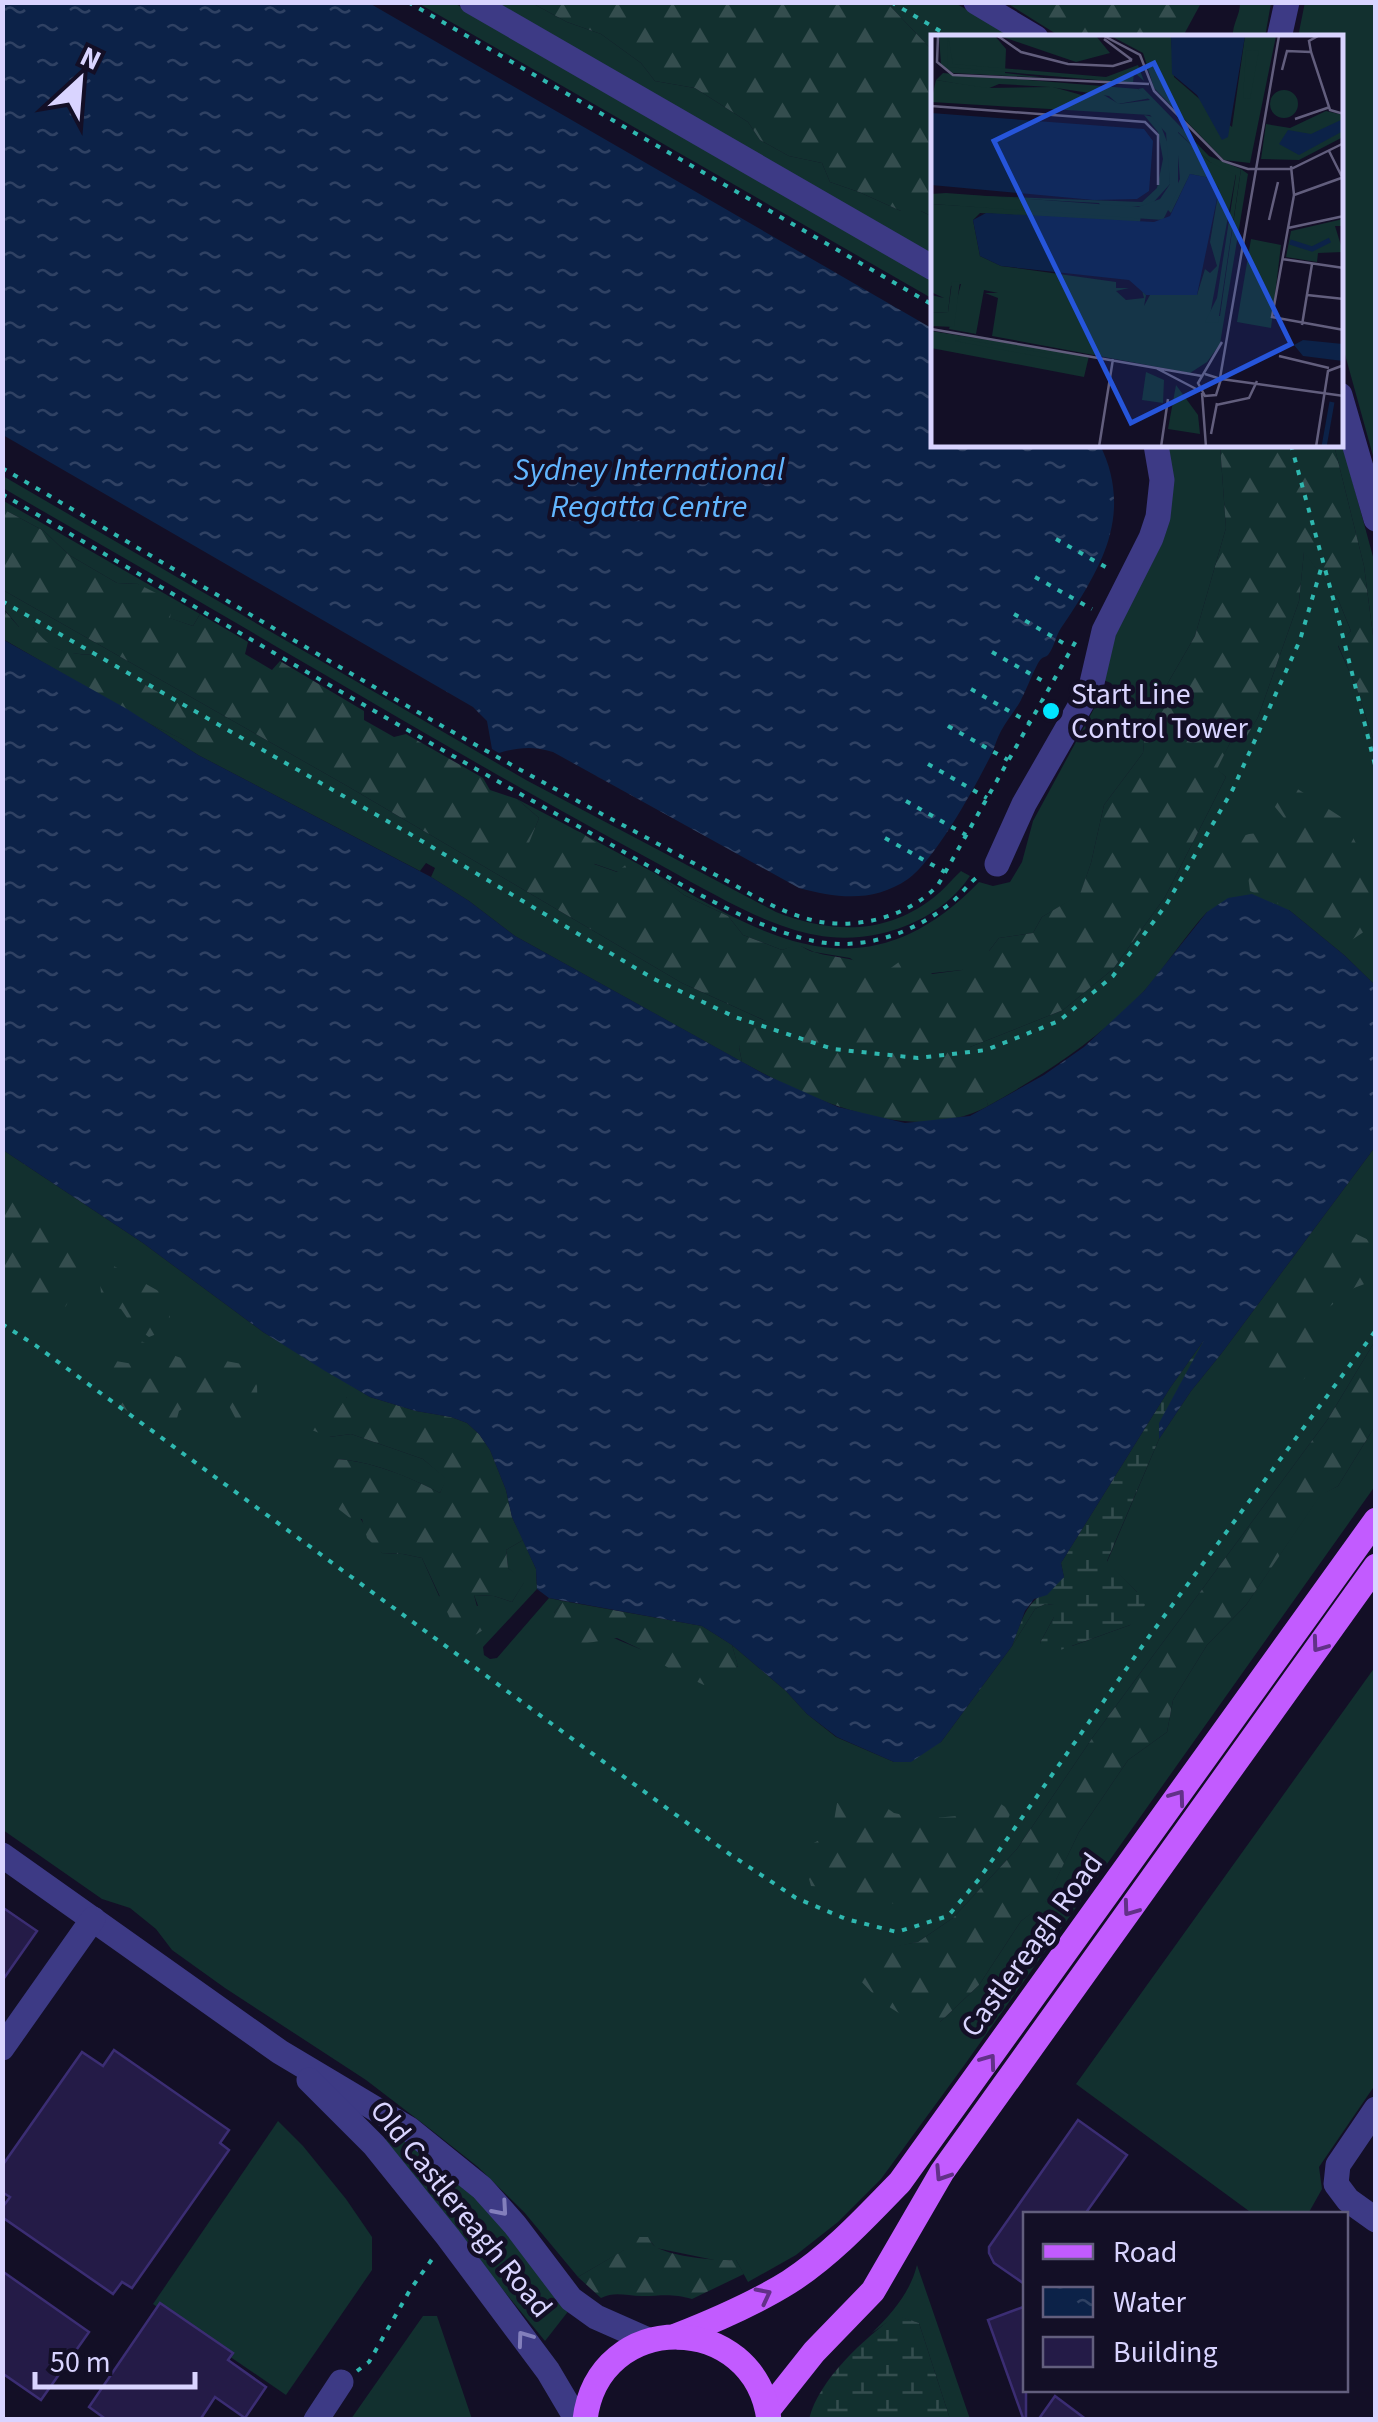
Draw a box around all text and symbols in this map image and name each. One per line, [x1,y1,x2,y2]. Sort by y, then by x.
north arrow [30,30,130,130]
inset map [931,35,1343,448]
text: N [73,36,108,80]
water label: Sydney International Regatta Centre [513,447,785,530]
place label: Start Line Control Tower [1071,673,1249,750]
marker: Start Line Control Tower [1040,700,1062,722]
one-way arrow [1313,1634,1331,1652]
one-way arrow [1166,1789,1184,1808]
street label: Castlereagh Road [950,1844,1114,2046]
one-way arrow [1124,1898,1142,1917]
one-way arrow [977,2054,995,2072]
street label: Old Castlereagh Road [360,2091,562,2327]
one-way arrow [935,2164,954,2182]
one-way arrow [489,2197,507,2216]
legend [1023,2212,1348,2392]
text: Road [1113,2231,1177,2274]
text: Water [1113,2281,1186,2324]
one-way arrow [753,2288,771,2307]
scale bar [35,2327,195,2389]
one-way arrow [518,2331,536,2349]
text: Building [1113,2331,1218,2374]
text: 50 m [50,2341,111,2384]

